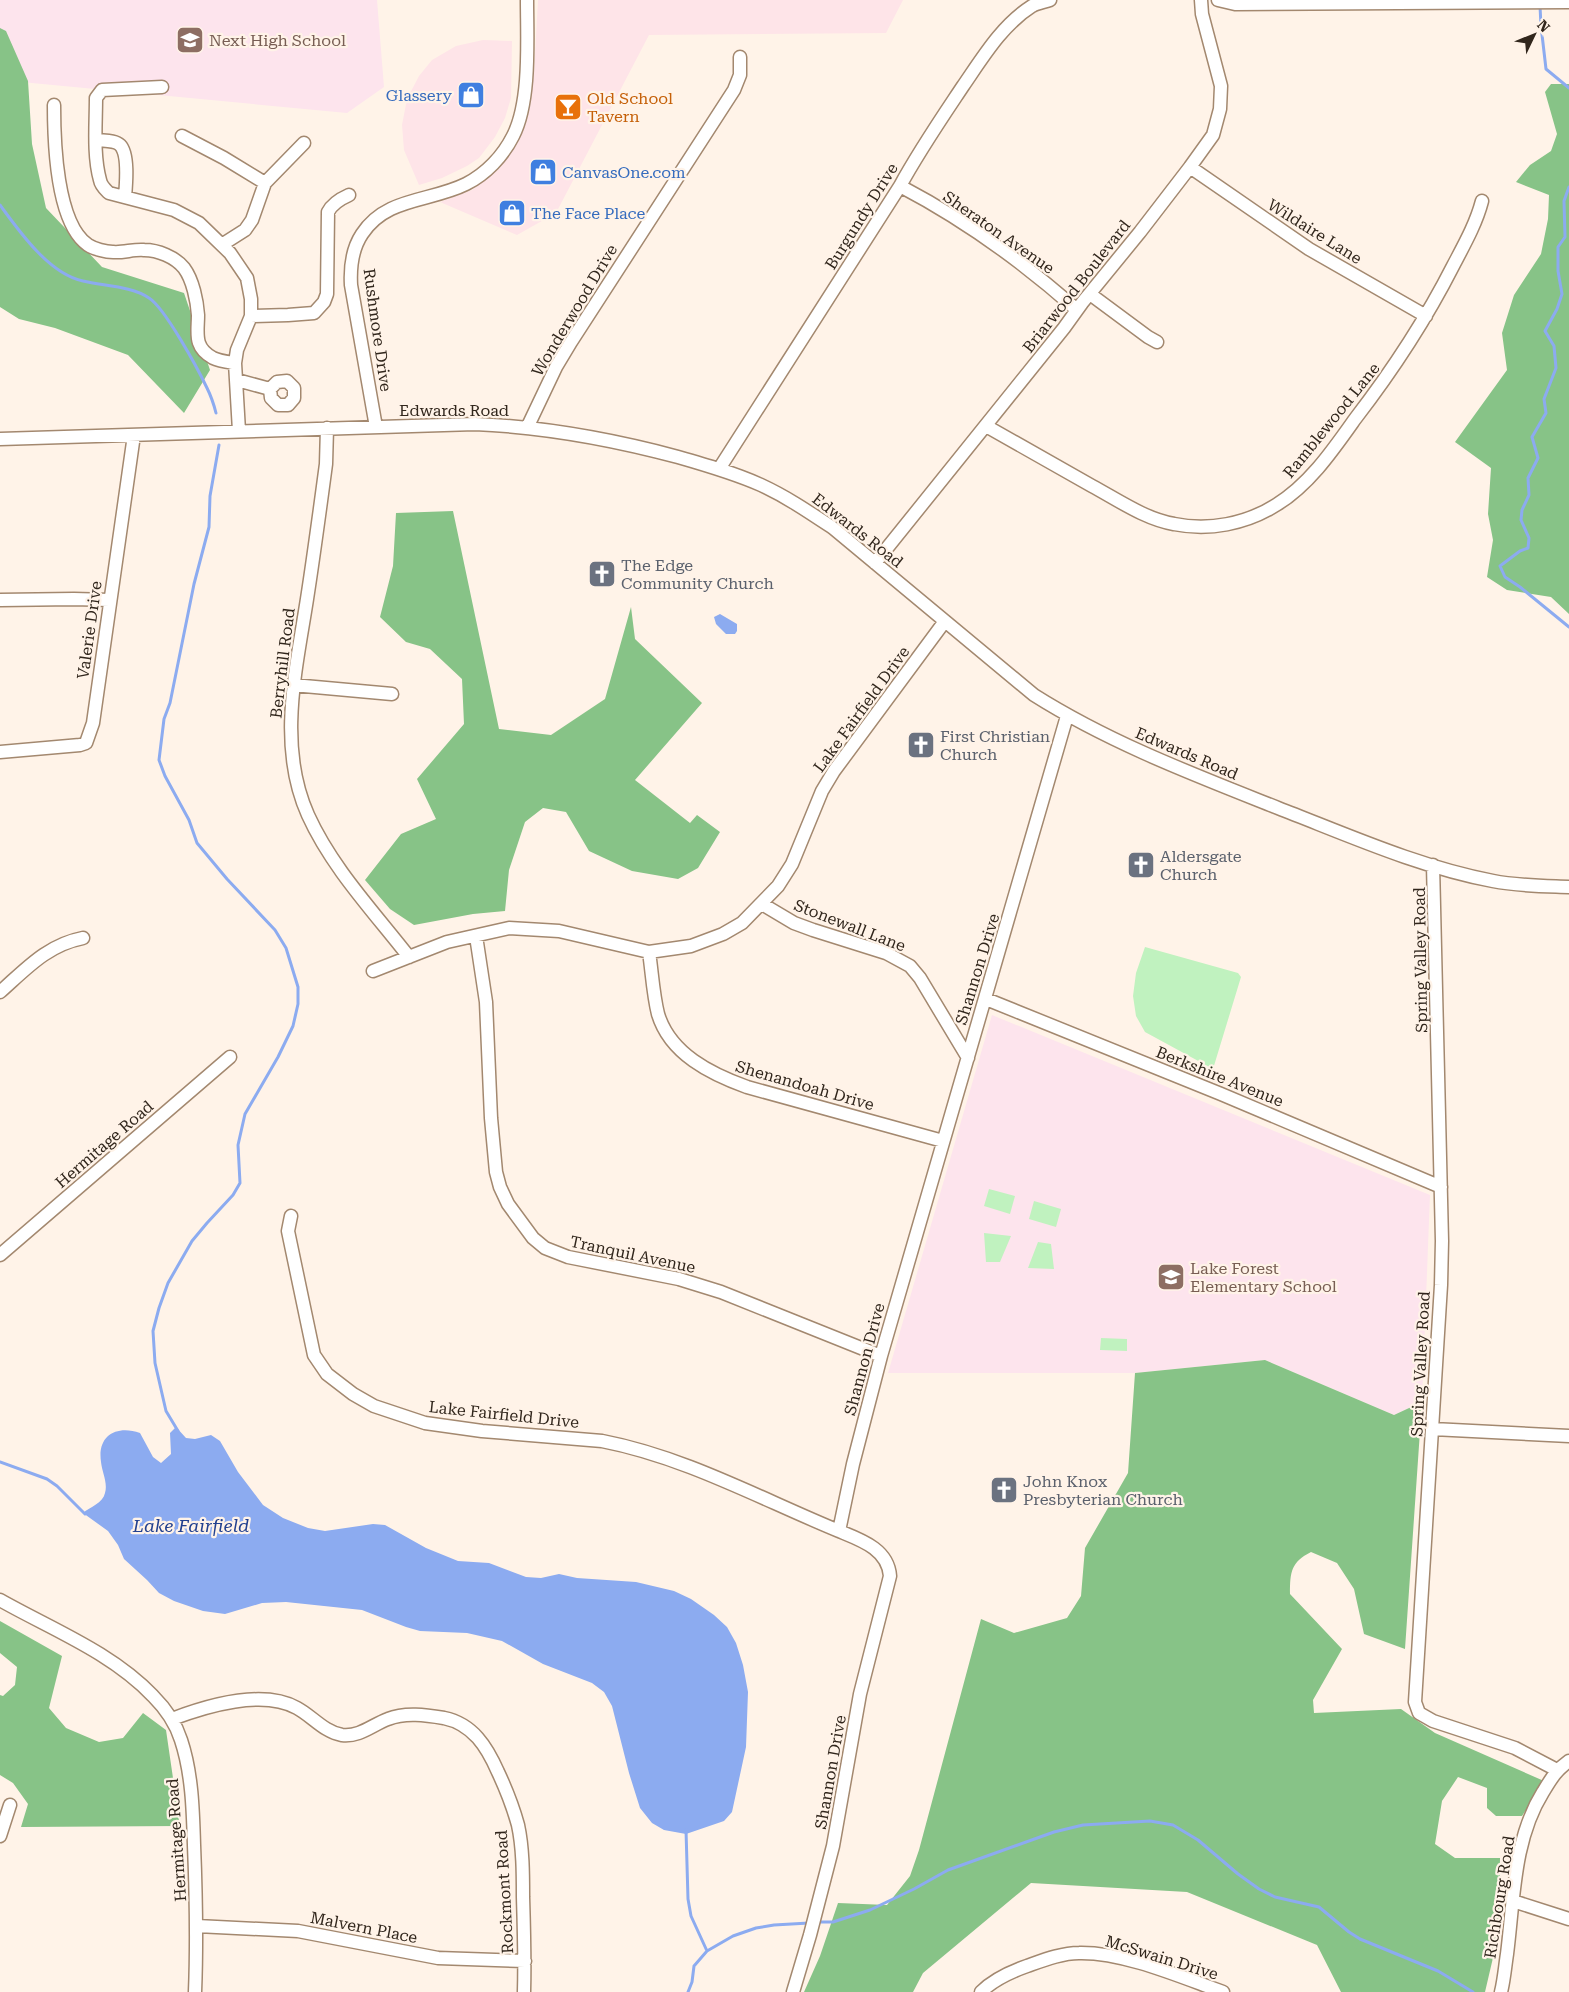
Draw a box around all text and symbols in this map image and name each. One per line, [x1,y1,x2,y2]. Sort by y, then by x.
north arrow [1509,10,1559,60]
text: N [1534,17,1553,36]
school or university icon: Next High School [175,25,205,55]
place label: Next High School [209,31,346,50]
shop icon: Glassery [456,80,486,110]
place label: Glassery [386,86,453,105]
place label: Old School Tavern [587,89,673,126]
bar icon: Old School Tavern [553,92,583,122]
shop icon: CanvasOne.com [528,157,558,187]
street label: Burgundy Drive [821,159,902,273]
place label: CanvasOne.com [562,163,686,182]
street label: Sheraton Avenue [939,187,1058,278]
street label: Wildaire Lane [1264,195,1365,268]
shop icon: The Face Place [497,198,527,228]
place label: The Face Place [531,204,646,223]
street label: Briarwood Boulevard [1019,216,1134,356]
street label: Wonderwood Drive [528,241,621,380]
street label: Rushmore Drive [359,267,396,393]
street label: Ramblewood Lane [1279,359,1384,482]
street label: Edwards Road [399,401,509,420]
street label: Edwards Road [809,489,907,572]
place label: The Edge Community Church [621,556,774,593]
church icon: The Edge Community Church [587,559,617,589]
street label: Valerie Drive [73,580,106,680]
street label: Berryhill Road [266,607,299,719]
street label: Lake Fairfield Drive [809,643,914,776]
street label: Edwards Road [1133,723,1241,784]
place label: First Christian Church [940,727,1050,764]
church icon: First Christian Church [906,730,936,760]
place label: Aldersgate Church [1160,847,1242,884]
church icon: Aldersgate Church [1126,850,1156,880]
street label: Spring Valley Road [1410,887,1431,1033]
street label: Stonewall Lane [791,895,908,956]
street label: Shannon Drive [951,911,1004,1027]
street label: Berkshire Avenue [1153,1042,1287,1111]
street label: Shenandoah Drive [733,1057,876,1114]
street label: Hermitage Road [51,1097,157,1192]
street label: Tranquil Avenue [569,1232,697,1277]
place label: Lake Forest Elementary School [1190,1259,1337,1296]
school or university icon: Lake Forest Elementary School [1156,1262,1186,1292]
street label: Spring Valley Road [1407,1291,1434,1437]
street label: Shannon Drive [840,1301,889,1417]
street label: Lake Fairfield Drive [428,1397,580,1432]
place label: John Knox Presbyterian Church [1023,1472,1183,1509]
church icon: John Knox Presbyterian Church [989,1475,1019,1505]
water label: Lake Fairfield [132,1515,249,1536]
street label: Shannon Drive [811,1713,850,1831]
street label: Hermitage Road [163,1778,190,1902]
street label: Rockmont Road [492,1830,517,1954]
street label: Richbourg Road [1480,1834,1519,1960]
street label: Malvern Place [309,1908,419,1947]
street label: McSwain Drive [1103,1931,1221,1984]

